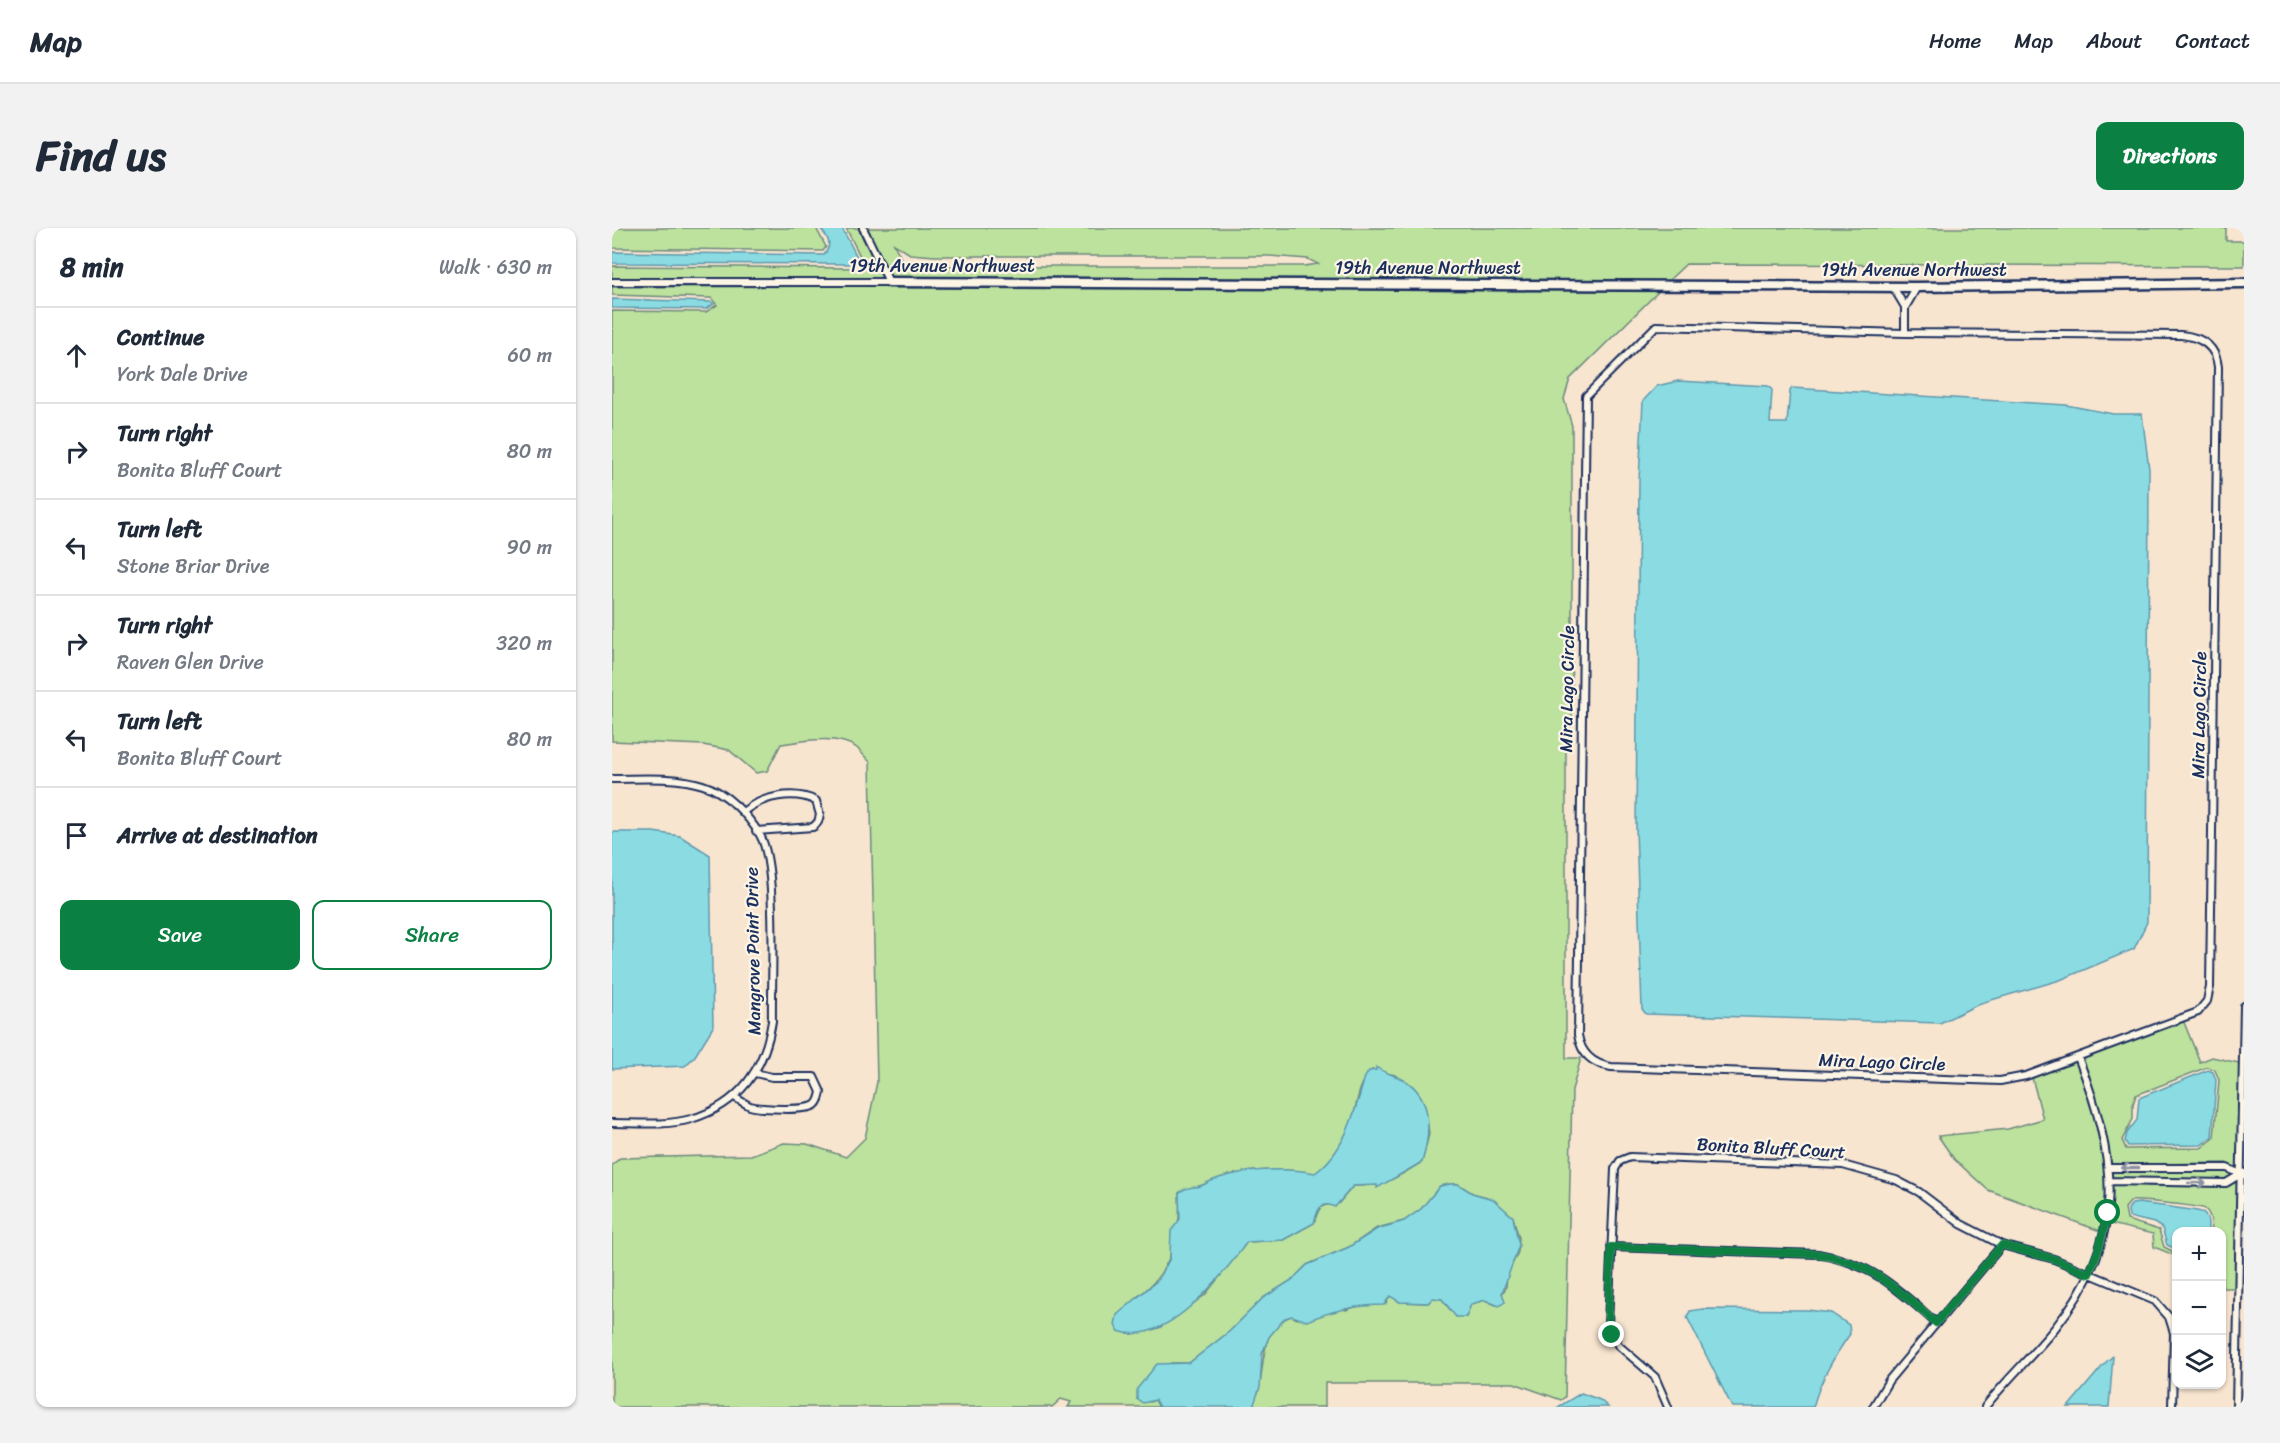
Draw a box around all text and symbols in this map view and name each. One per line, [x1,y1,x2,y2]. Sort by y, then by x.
text: Map [30,17,82,66]
text: Home [1929,22,1981,60]
text: Map [2014,22,2053,60]
text: About [2086,22,2143,60]
text: Contact [2176,22,2250,60]
text: Find us [36,119,166,193]
button: Directions [2096,122,2244,190]
text: 8 min [60,244,124,290]
text: Walk · 630 m [439,250,552,285]
street label: 19th Avenue Northwest [849,250,1035,282]
street label: 19th Avenue Northwest [1335,252,1521,284]
street label: 19th Avenue Northwest [1821,254,2007,286]
text: Continue [117,318,205,357]
text: 60 m [507,338,552,373]
icon: ahead [60,339,93,372]
text: York Dale Drive [117,357,248,392]
text: Turn right [117,414,212,453]
text: 80 m [507,434,552,469]
icon: right [60,435,93,468]
text: Bonita Bluff Court [117,453,282,488]
text: Turn left [117,510,202,549]
text: 90 m [507,530,552,565]
icon: left [60,531,93,564]
text: Stone Briar Drive [117,549,269,584]
text: Turn right [117,606,212,645]
street label: Mira Lago Circle [1550,625,1584,753]
text: 320 m [496,626,552,661]
icon: right [60,627,93,660]
text: Raven Glen Drive [117,645,264,680]
street label: Mira Lago Circle [2182,651,2216,779]
text: Turn left [117,702,202,741]
text: 80 m [507,722,552,757]
icon: left [60,723,93,756]
text: Bonita Bluff Court [117,741,282,776]
text: Arrive at destination [117,816,318,855]
icon: arrive [60,819,93,852]
street label: Mangrove Point Drive [736,867,770,1035]
button: Save [60,900,300,970]
button: Share [312,900,552,970]
street label: Mira Lago Circle [1818,1044,1946,1080]
street label: Bonita Bluff Court [1696,1128,1846,1168]
one-way arrow [2120,1162,2140,1174]
one-way arrow [2187,1177,2207,1188]
route start [2094,1199,2120,1225]
map controls [2172,1227,2226,1389]
button: + [2172,1227,2226,1281]
button: − [2172,1281,2226,1335]
route end [1598,1321,1624,1347]
button: layers [2172,1335,2226,1389]

